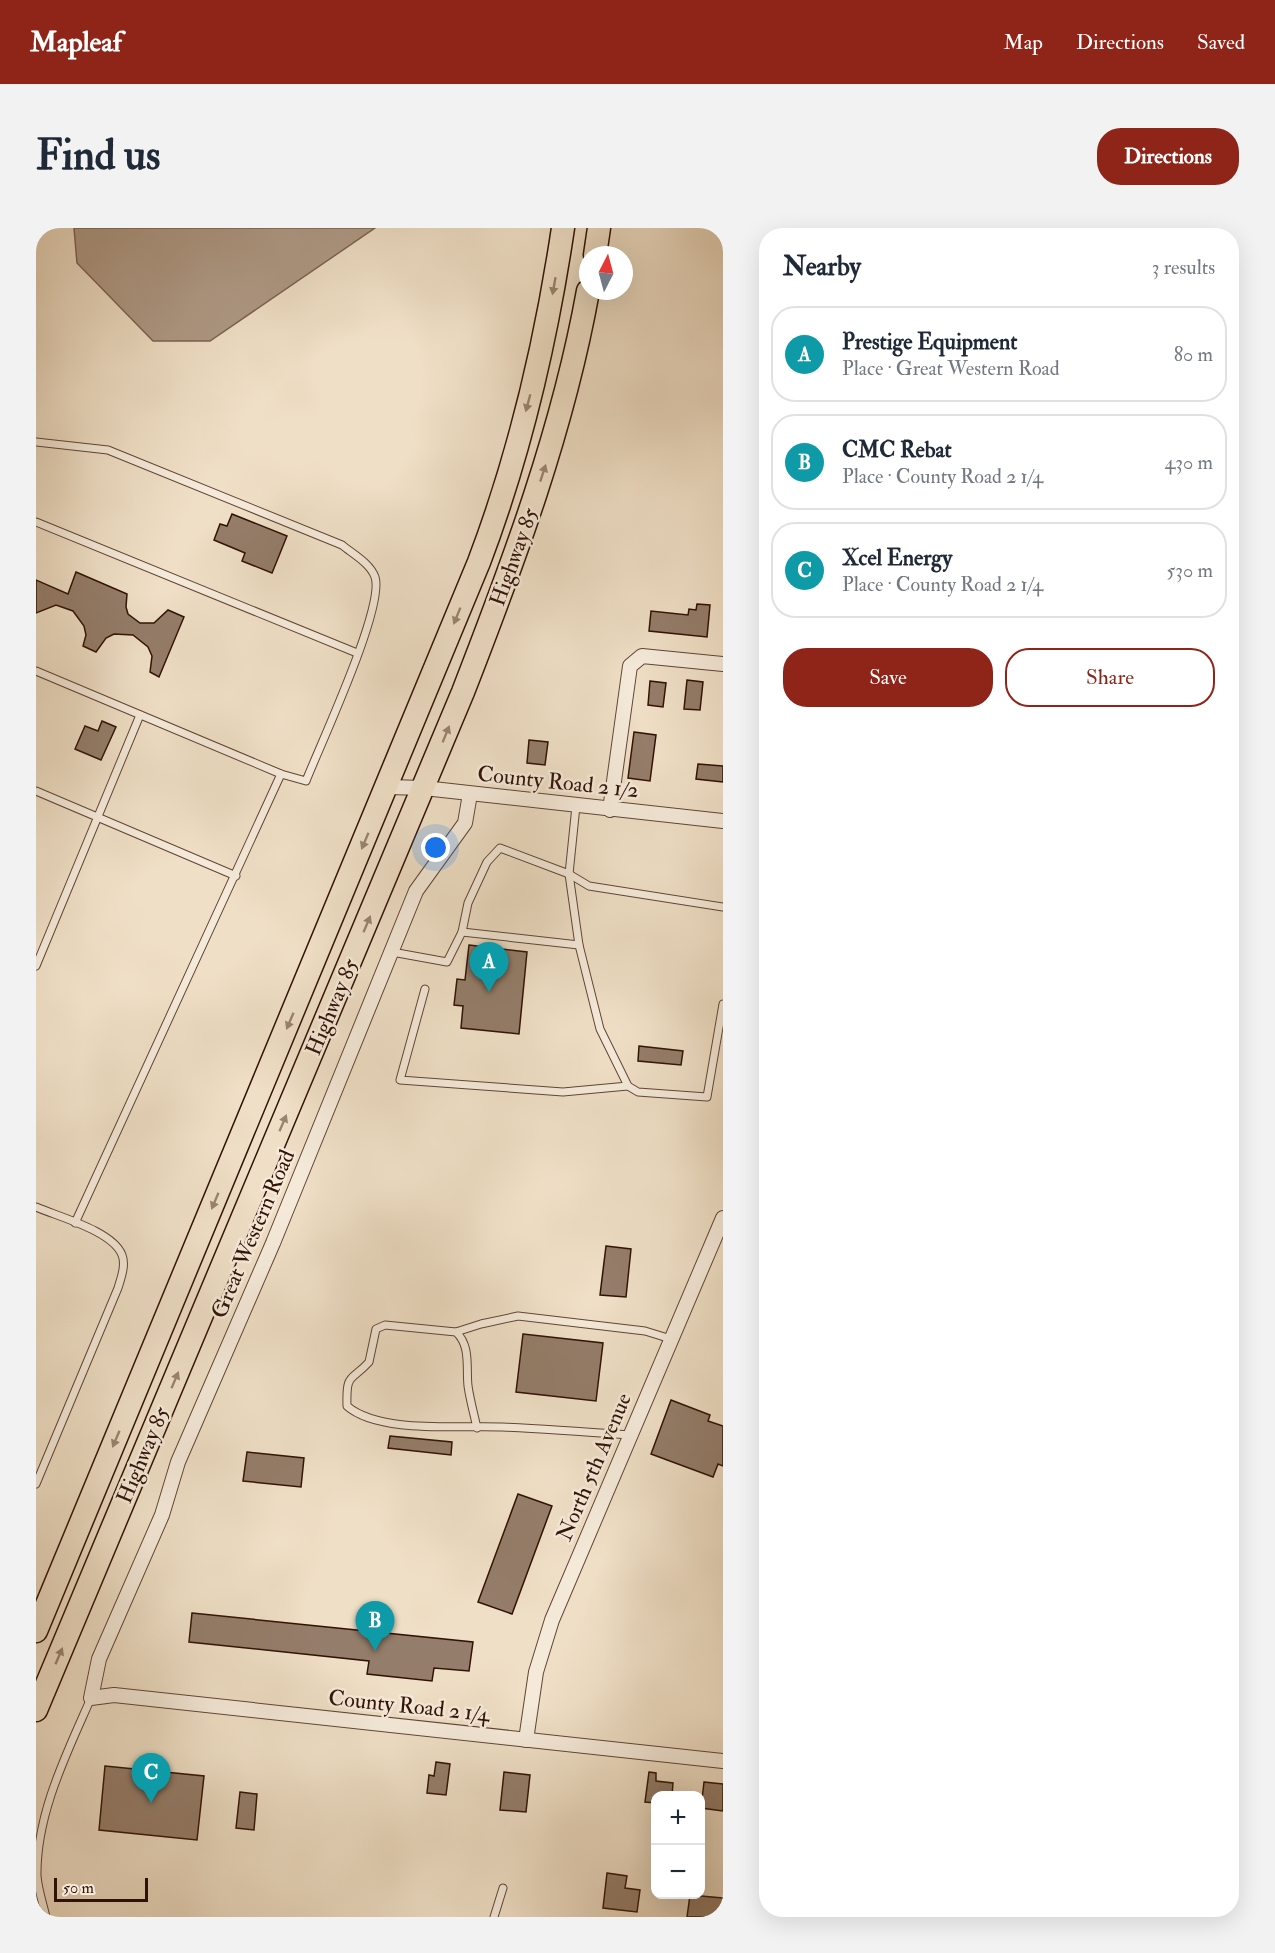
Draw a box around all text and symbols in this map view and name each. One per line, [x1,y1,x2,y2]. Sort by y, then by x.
text: Mapleaf [30,25,122,60]
text: Map [1003,29,1043,56]
text: Directions [1076,29,1164,56]
text: Saved [1197,29,1245,56]
button: Directions [1097,128,1239,185]
text: Find us [36,130,160,182]
north arrow [579,246,633,300]
text: Nearby [783,251,861,283]
text: 3 results [1152,255,1215,280]
one-way arrow [549,276,558,295]
text: Prestige Equipment [842,328,1017,356]
text: A [798,342,811,367]
text: 80 m [1174,342,1213,367]
text: Place · Great Western Road [842,356,1060,381]
one-way arrow [523,394,533,413]
text: CMC Rebat [842,436,952,464]
text: B [798,450,811,475]
text: 430 m [1165,450,1213,475]
one-way arrow [539,464,548,482]
text: Place · County Road 2 1/4 [842,464,1043,489]
street label: Highway 85 [483,504,545,610]
text: Xcel Energy [842,544,952,572]
text: C [797,558,812,583]
text: 530 m [1167,558,1213,583]
text: Place · County Road 2 1/4 [842,572,1043,597]
one-way arrow [452,607,461,625]
button: Save [783,648,993,707]
button: Share [1005,648,1215,707]
one-way arrow [441,725,451,743]
street label: County Road 2 1/2 [476,760,640,804]
one-way arrow [360,832,369,850]
your location [421,833,450,862]
one-way arrow [362,914,372,932]
pin: A [470,942,508,992]
street label: Highway 85 [299,954,365,1060]
one-way arrow [285,1012,294,1030]
one-way arrow [278,1113,288,1131]
street label: Great Western Road [205,1145,301,1322]
one-way arrow [210,1192,219,1210]
one-way arrow [171,1371,180,1389]
street label: North 5th Avenue [550,1389,638,1545]
street label: Highway 85 [110,1402,176,1508]
one-way arrow [111,1431,121,1449]
pin: B [356,1602,394,1651]
one-way arrow [54,1647,64,1665]
street label: County Road 2 1/4 [327,1684,492,1729]
pin: C [132,1754,170,1803]
map controls [651,1791,705,1899]
button: + [651,1791,705,1845]
button: − [651,1845,705,1899]
scale bar [54,1875,148,1902]
text: 50 m [63,1878,94,1898]

